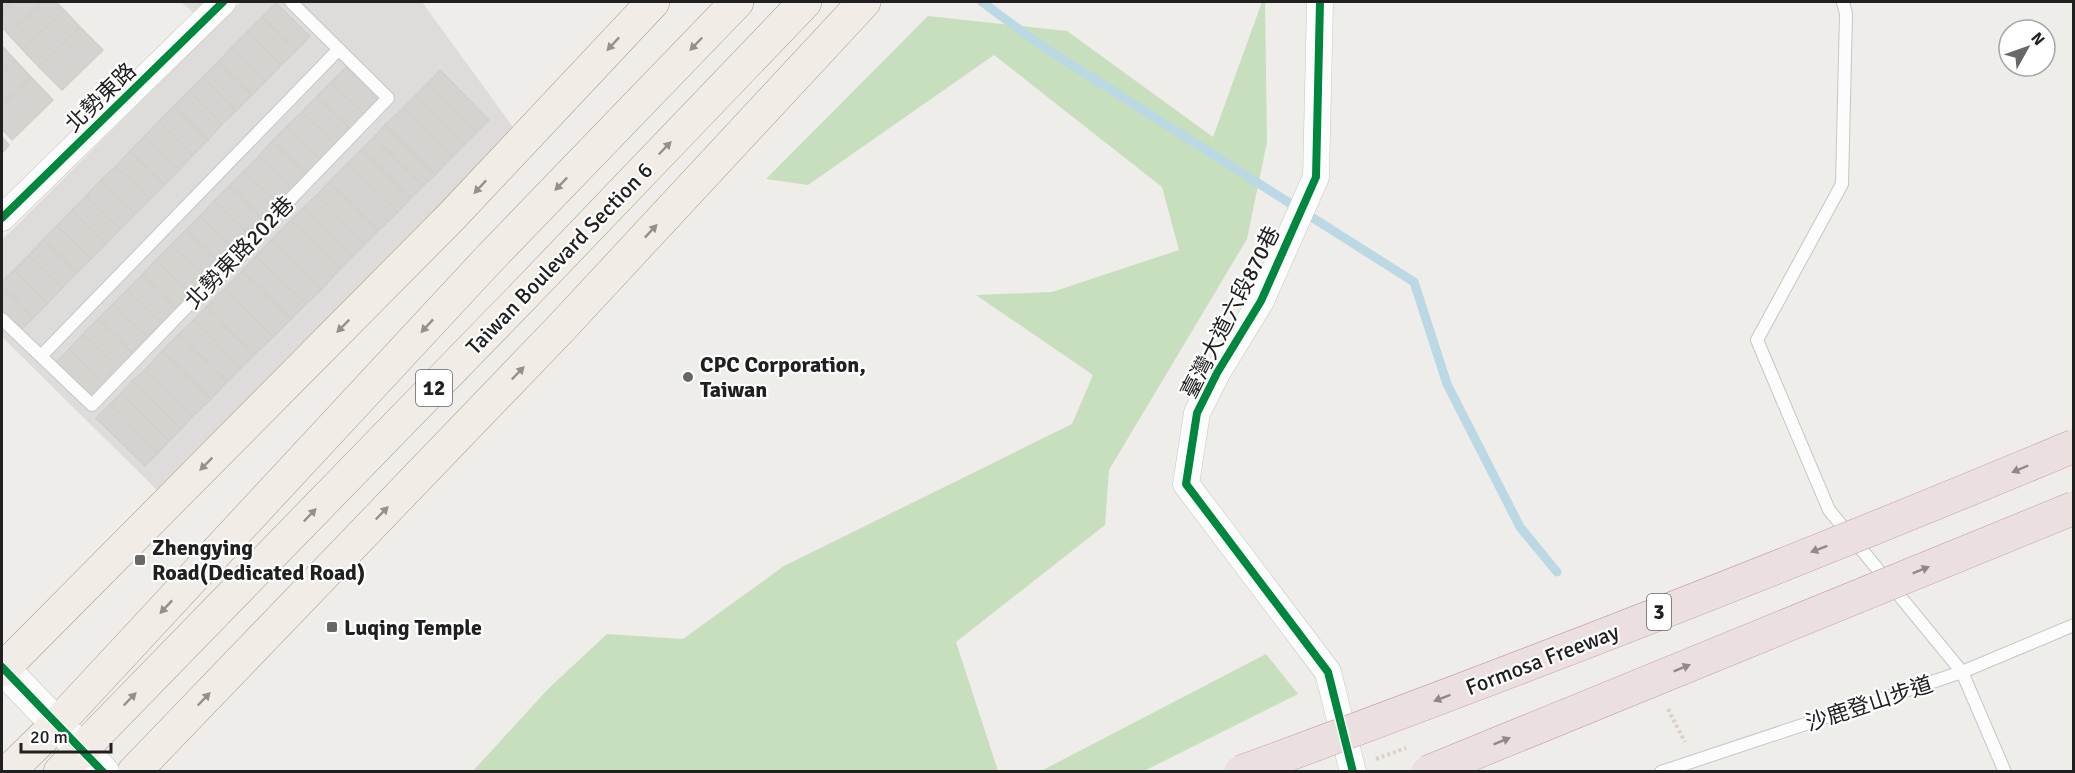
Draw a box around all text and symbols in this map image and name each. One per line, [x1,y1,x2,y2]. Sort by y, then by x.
north arrow [1997,18,2057,78]
text: N [2026,28,2049,50]
one-way arrow [690,36,704,50]
one-way arrow [606,37,620,52]
street label: 北勢東路 [59,57,141,138]
one-way arrow [658,141,672,156]
street label: Taiwan Boulevard Section 6 [460,157,658,360]
one-way arrow [554,177,568,192]
one-way arrow [473,179,487,193]
street label: 北勢東路202巷 [179,191,300,314]
street label: 臺灣大道六段870巷 [1175,222,1286,403]
one-way arrow [644,223,658,238]
one-way arrow [336,318,350,333]
one-way arrow [421,318,434,333]
place label: CPC Corporation, Taiwan [700,351,866,403]
one-way arrow [510,366,524,380]
road number: 12 [416,370,452,406]
marker: CPC Corporation, Taiwan [681,370,695,384]
one-way arrow [199,457,213,471]
one-way arrow [2010,464,2028,474]
one-way arrow [375,507,389,521]
one-way arrow [303,508,317,522]
place label: Zhengying Road(Dedicated Road) [152,534,365,586]
one-way arrow [1810,545,1828,555]
marker: Zhengying Road(Dedicated Road) [133,553,147,567]
one-way arrow [1912,565,1930,574]
road number: 3 [1647,594,1671,630]
one-way arrow [159,600,173,614]
place label: Luqing Temple [344,614,482,641]
street label: Formosa Freeway [1462,618,1623,701]
marker: Luqing Temple [325,620,339,634]
one-way arrow [1674,663,1692,673]
street label: 沙鹿登山步道 [1802,670,1936,737]
one-way arrow [123,692,137,707]
one-way arrow [196,693,210,707]
one-way arrow [1433,693,1451,703]
scale bar [21,716,111,754]
text: 20 m [30,726,68,748]
one-way arrow [1493,736,1511,746]

